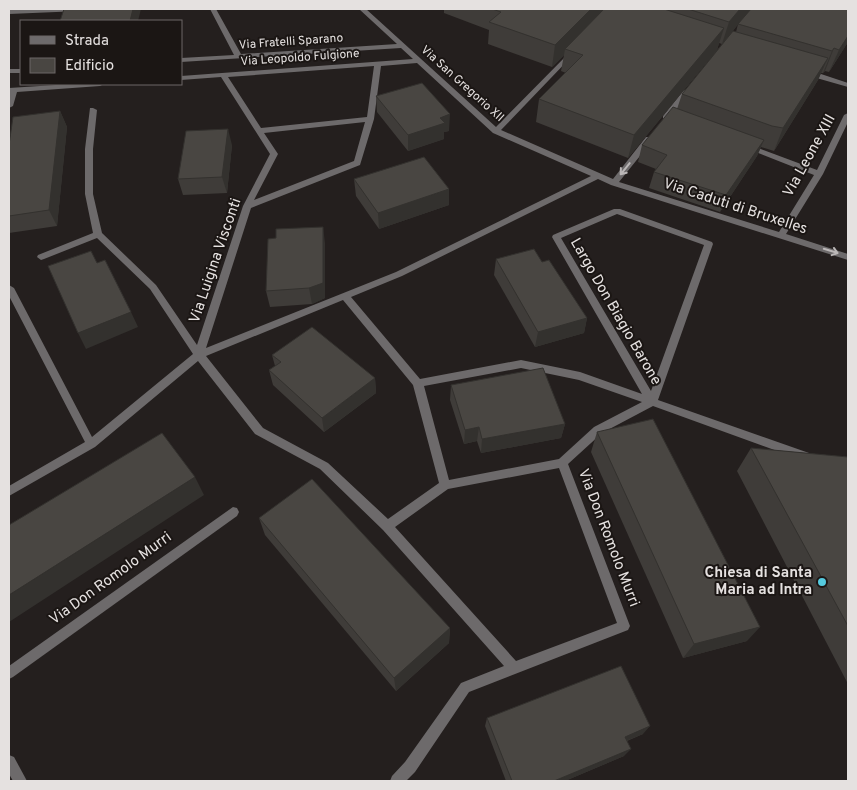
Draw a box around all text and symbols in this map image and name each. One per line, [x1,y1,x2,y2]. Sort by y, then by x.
legend [20,20,182,85]
street label: Via Fratelli Sparano [238,30,344,54]
text: Strada [65,32,109,51]
street label: Via San Gregorio XII [417,42,507,126]
street label: Via Leopoldo Fulgione [240,46,360,70]
text: Edificio [65,57,114,76]
street label: Via Leone XIII [779,111,841,201]
one-way arrow [620,162,631,175]
street label: Via Caduti di Bruxelles [661,175,809,239]
street label: Via Luigina Visconti [186,196,246,326]
street label: Largo Don Biagio Barone [565,235,665,389]
one-way arrow [823,247,839,257]
street label: Via Don Romolo Murri [573,466,643,610]
street label: Via Don Romolo Murri [46,528,176,630]
place label: Chiesa di Santa Maria ad Intra [705,564,812,600]
marker: Chiesa di Santa Maria ad Intra [816,576,828,588]

